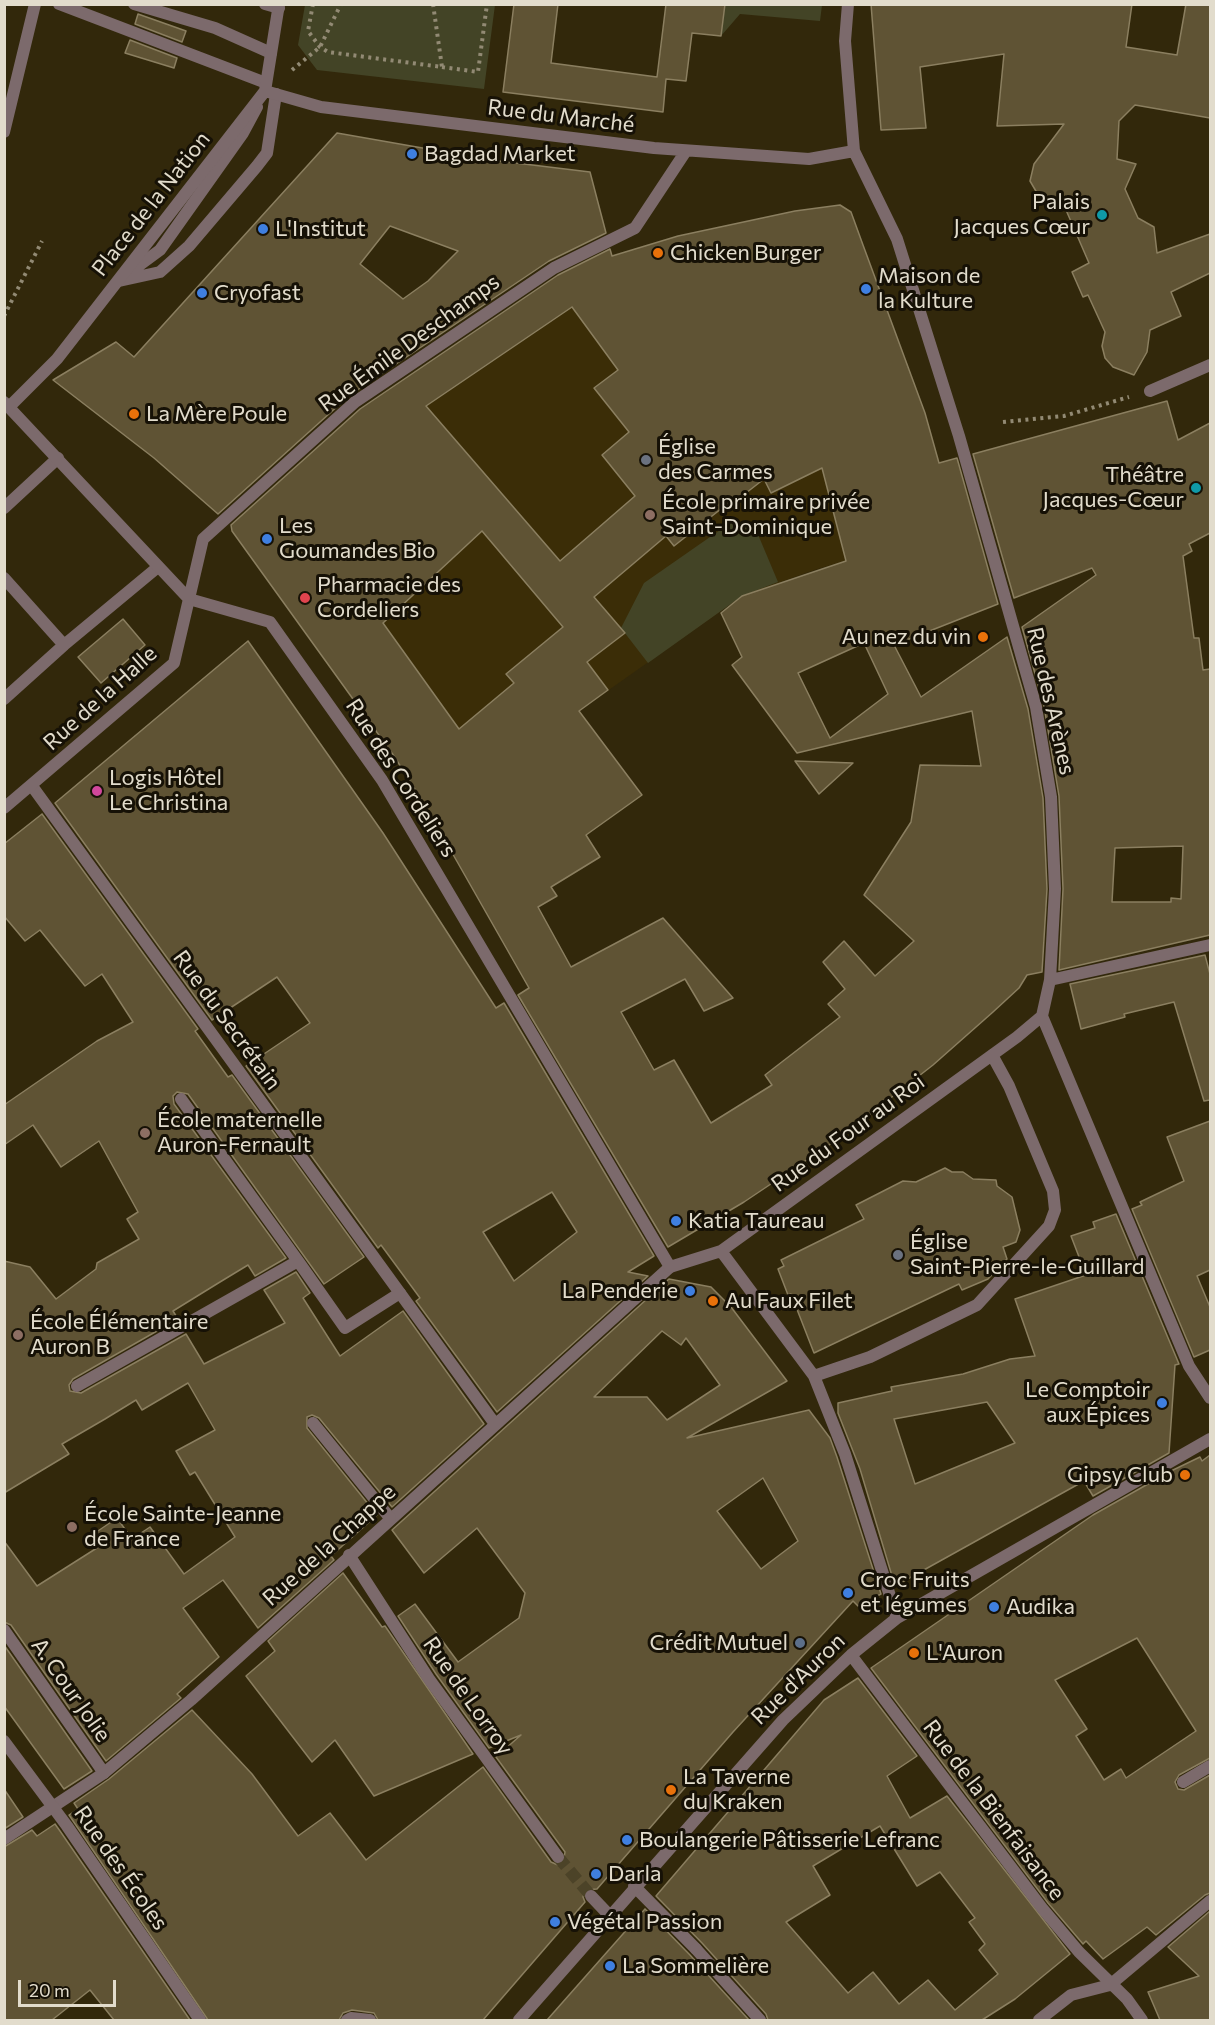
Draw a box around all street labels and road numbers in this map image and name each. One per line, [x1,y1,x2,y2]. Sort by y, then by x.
street label: Rue du Marché [486,94,636,138]
street label: Place de la Nation [86,127,216,281]
street label: Rue Émile Deschamps [314,269,504,417]
street label: Rue des Arènes [1021,625,1081,777]
street label: Rue de la Halle [38,640,162,756]
street label: Rue des Cordeliers [340,694,462,862]
street label: Rue du Secrétain [168,945,286,1095]
street label: Rue du Four au Roi [766,1068,930,1198]
street label: Rue de la Chappe [257,1479,401,1611]
street label: Rue d'Auron [746,1628,850,1730]
street label: Rue de Lorroy [418,1632,518,1760]
street label: A. Cour Jolie [26,1633,116,1747]
street label: Rue de la Bienfaisance [918,1715,1070,1905]
street label: Rue des Écoles [68,1801,174,1935]

